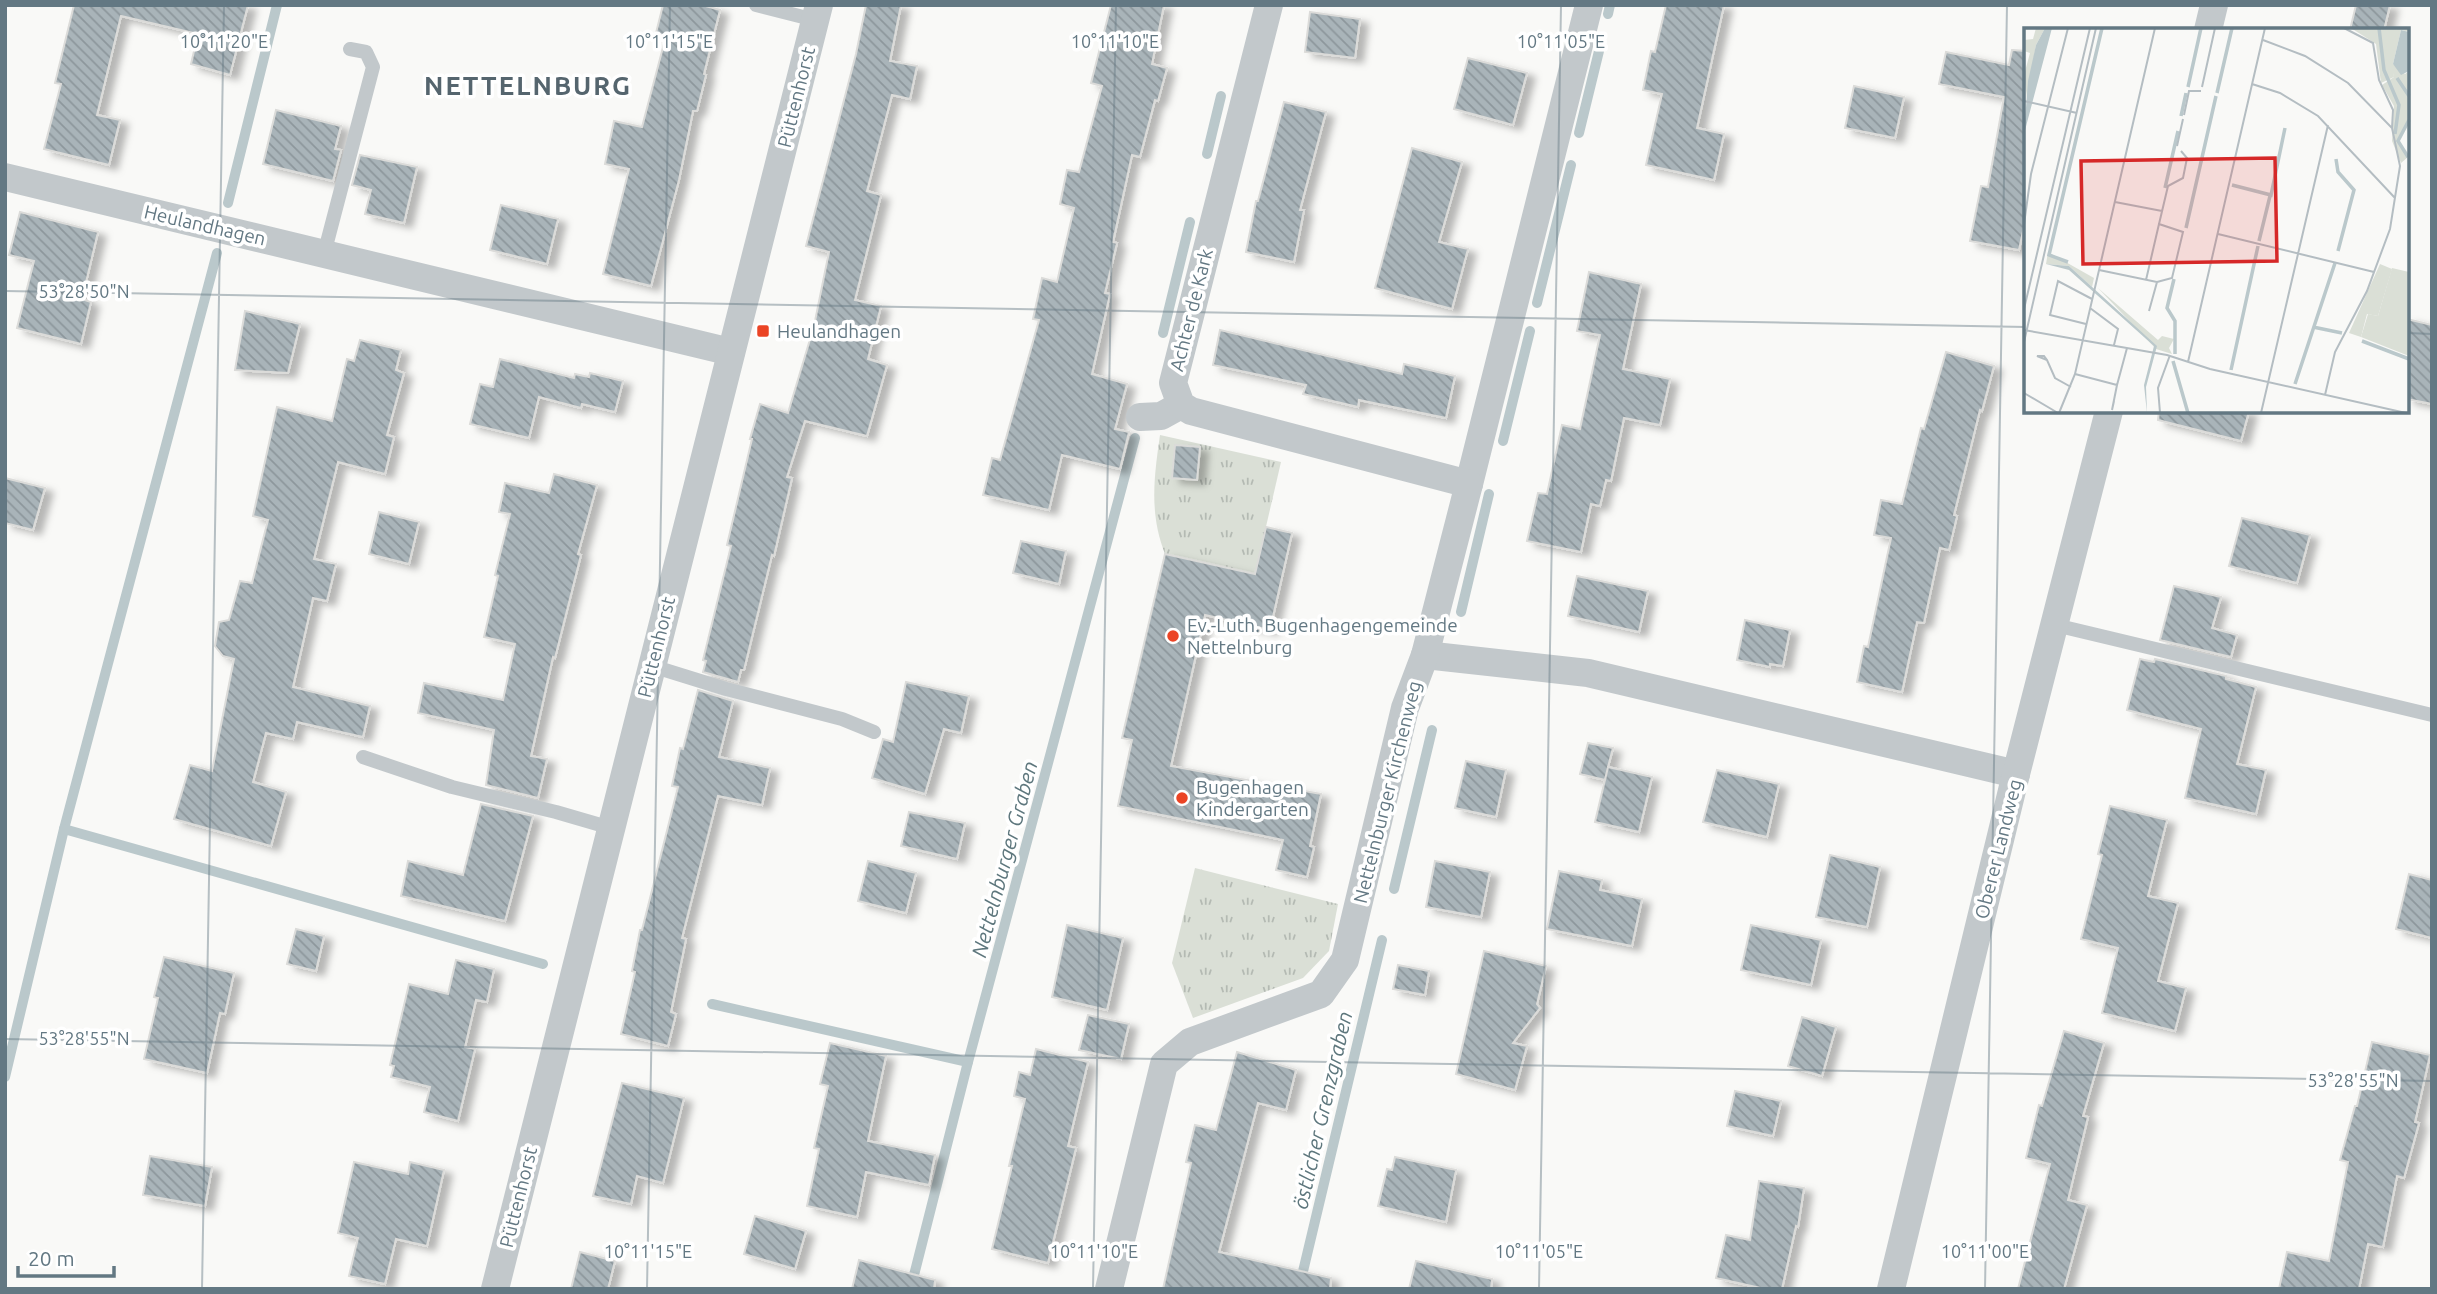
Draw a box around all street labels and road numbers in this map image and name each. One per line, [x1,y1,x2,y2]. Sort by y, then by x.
street label: Püttenhorst [773,44,819,150]
street label: Heulandhagen [142,200,268,250]
street label: Achter de Kark [1165,246,1217,374]
street label: Püttenhorst [633,594,679,700]
street label: Nettelnburger Kirchenweg [1349,679,1425,905]
street label: Oberer Landweg [1970,777,2026,921]
street label: Püttenhorst [495,1144,541,1250]

